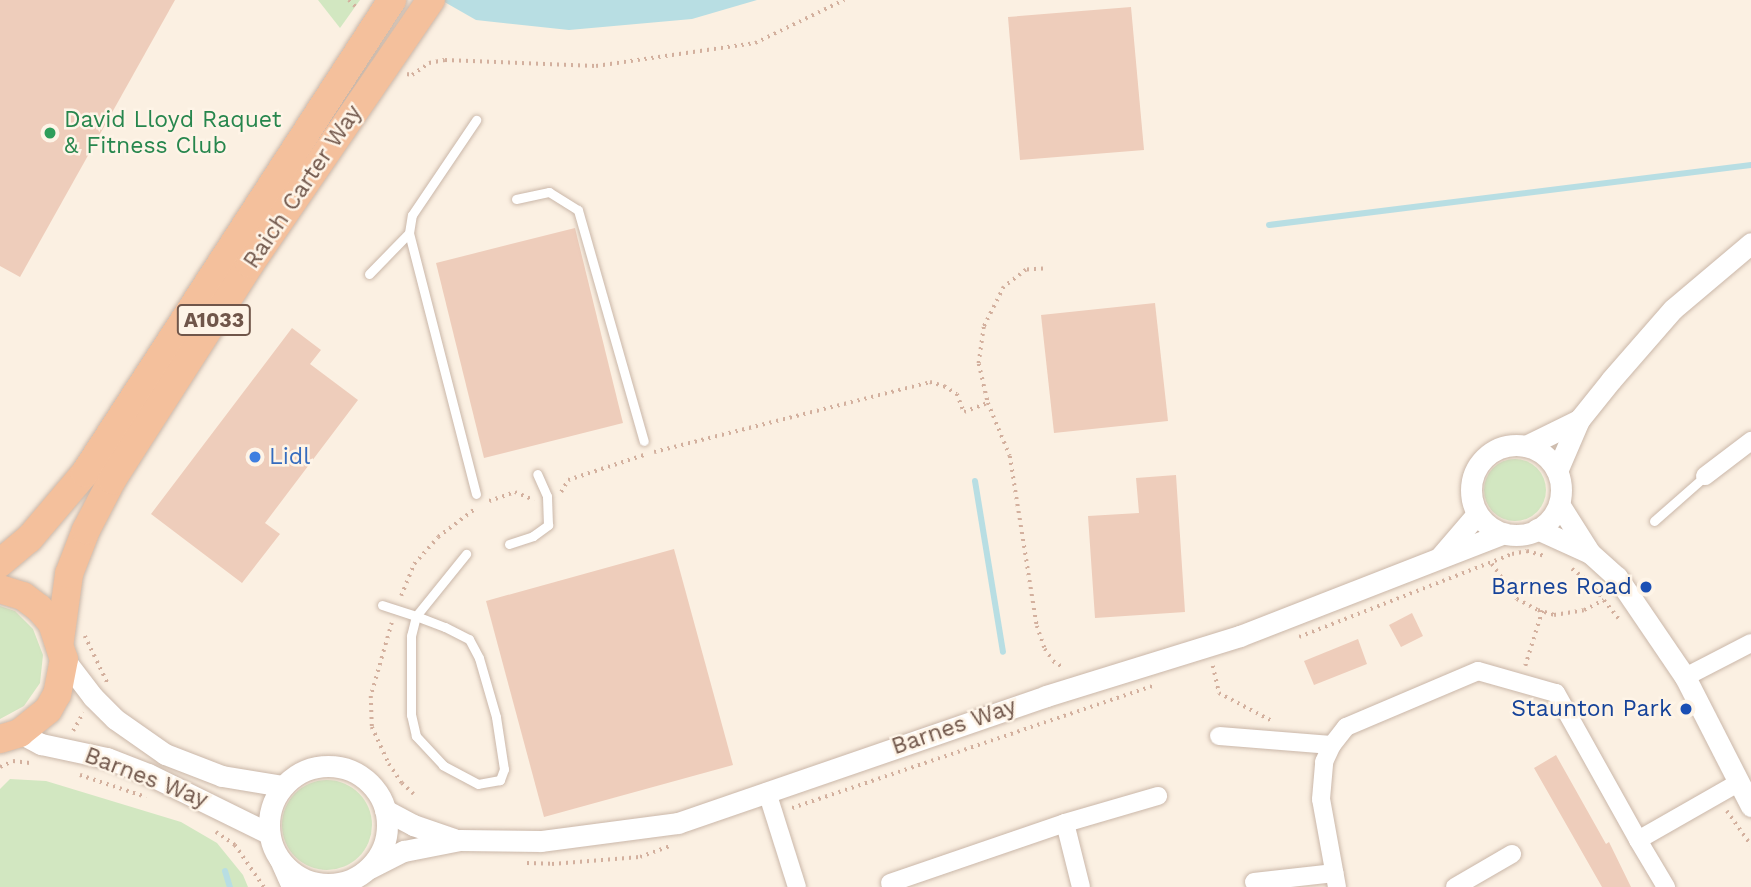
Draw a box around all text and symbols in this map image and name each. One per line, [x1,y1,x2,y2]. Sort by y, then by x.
street label: Raich Carter Way [238,100,368,274]
place label: David Lloyd Raquet & Fitness Club [64,106,281,160]
marker: David Lloyd Raquet & Fitness Club [42,125,58,141]
road number: A1033 [176,302,252,338]
place label: Lidl [269,443,310,471]
marker: Lidl [247,449,263,465]
place label: Barnes Road [1491,573,1632,601]
marker: Barnes Road [1638,579,1654,595]
street label: Barnes Way [888,693,1020,761]
place label: Staunton Park [1511,695,1672,723]
marker: Staunton Park [1678,701,1694,717]
street label: Barnes Way [80,742,212,814]

